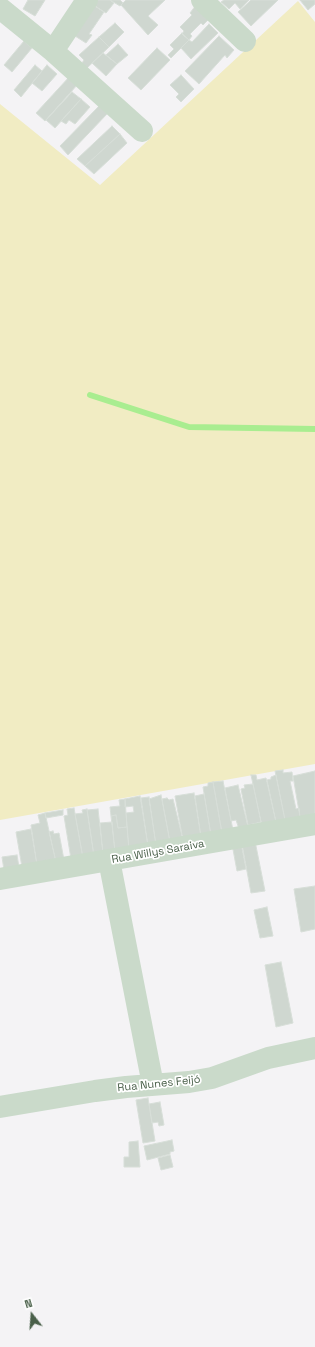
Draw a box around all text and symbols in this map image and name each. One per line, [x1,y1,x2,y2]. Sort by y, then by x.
street label: Rua Willys Saraiva [111,837,205,867]
street label: Rua Nunes Feijó [117,1073,201,1095]
north arrow [12,1295,52,1335]
text: N [23,1296,34,1311]

